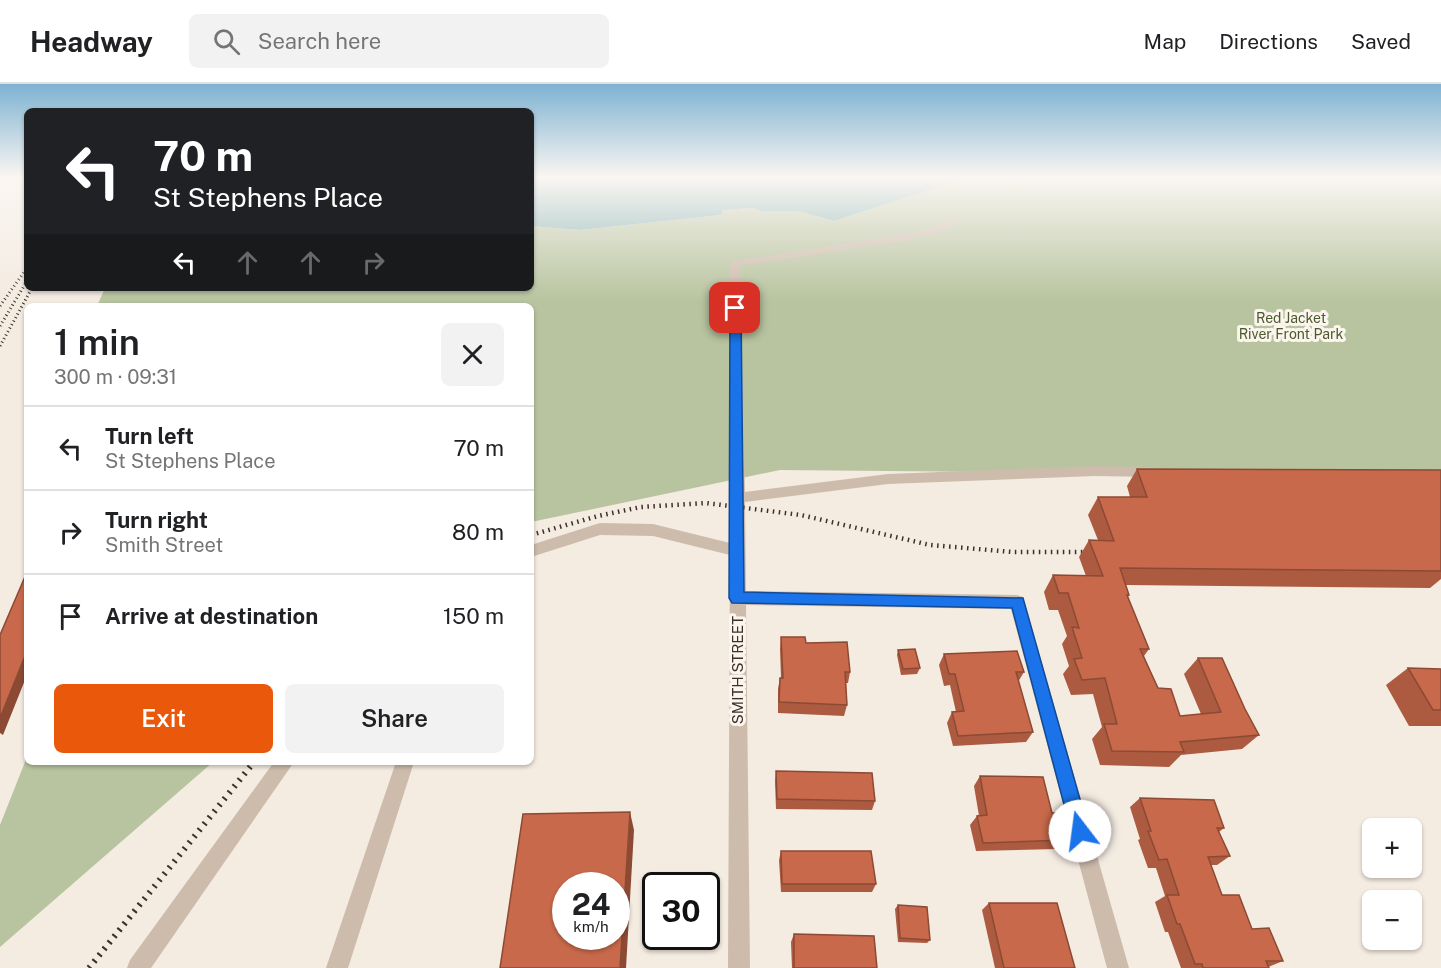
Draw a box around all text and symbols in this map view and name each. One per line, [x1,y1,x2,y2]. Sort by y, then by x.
search box [189,14,609,68]
text: Headway [30,25,153,58]
icon: search [210,25,243,58]
text: Search here [258,28,381,54]
text: Map [1144,29,1186,54]
text: Directions [1219,29,1318,54]
text: Saved [1351,29,1411,54]
text: 70 m [153,131,253,180]
icon: left [54,132,132,210]
text: St Stephens Place [153,181,383,213]
icon: left [168,246,201,279]
icon: ahead [231,246,264,279]
icon: ahead [294,246,327,279]
icon: right [357,246,390,279]
pin [709,282,760,333]
icon: arrive [718,291,751,324]
park label: Red Jacket River Front Park [1239,310,1343,342]
text: 1 min [54,321,140,363]
button: close [441,323,504,386]
text: 300 m · 09:31 [54,365,177,389]
text: Turn left [105,423,194,449]
icon: left [54,432,87,465]
text: 70 m [453,435,504,461]
text: St Stephens Place [105,449,276,473]
text: Turn right [105,507,208,533]
icon: right [54,516,87,549]
text: 80 m [452,519,504,545]
text: Smith Street [105,533,223,557]
icon: arrive [54,600,87,633]
text: Arrive at destination [105,603,318,629]
text: 150 m [443,603,504,629]
street label: SMITH STREET [729,616,746,724]
button: Exit [54,684,273,753]
button: Share [285,684,504,753]
position arrow [1048,799,1112,863]
map controls [1362,818,1422,950]
button: + [1362,818,1422,878]
speed limit sign: 30 [642,872,720,950]
text: 24 [572,886,610,922]
button: − [1362,890,1422,950]
text: km/h [573,918,609,935]

